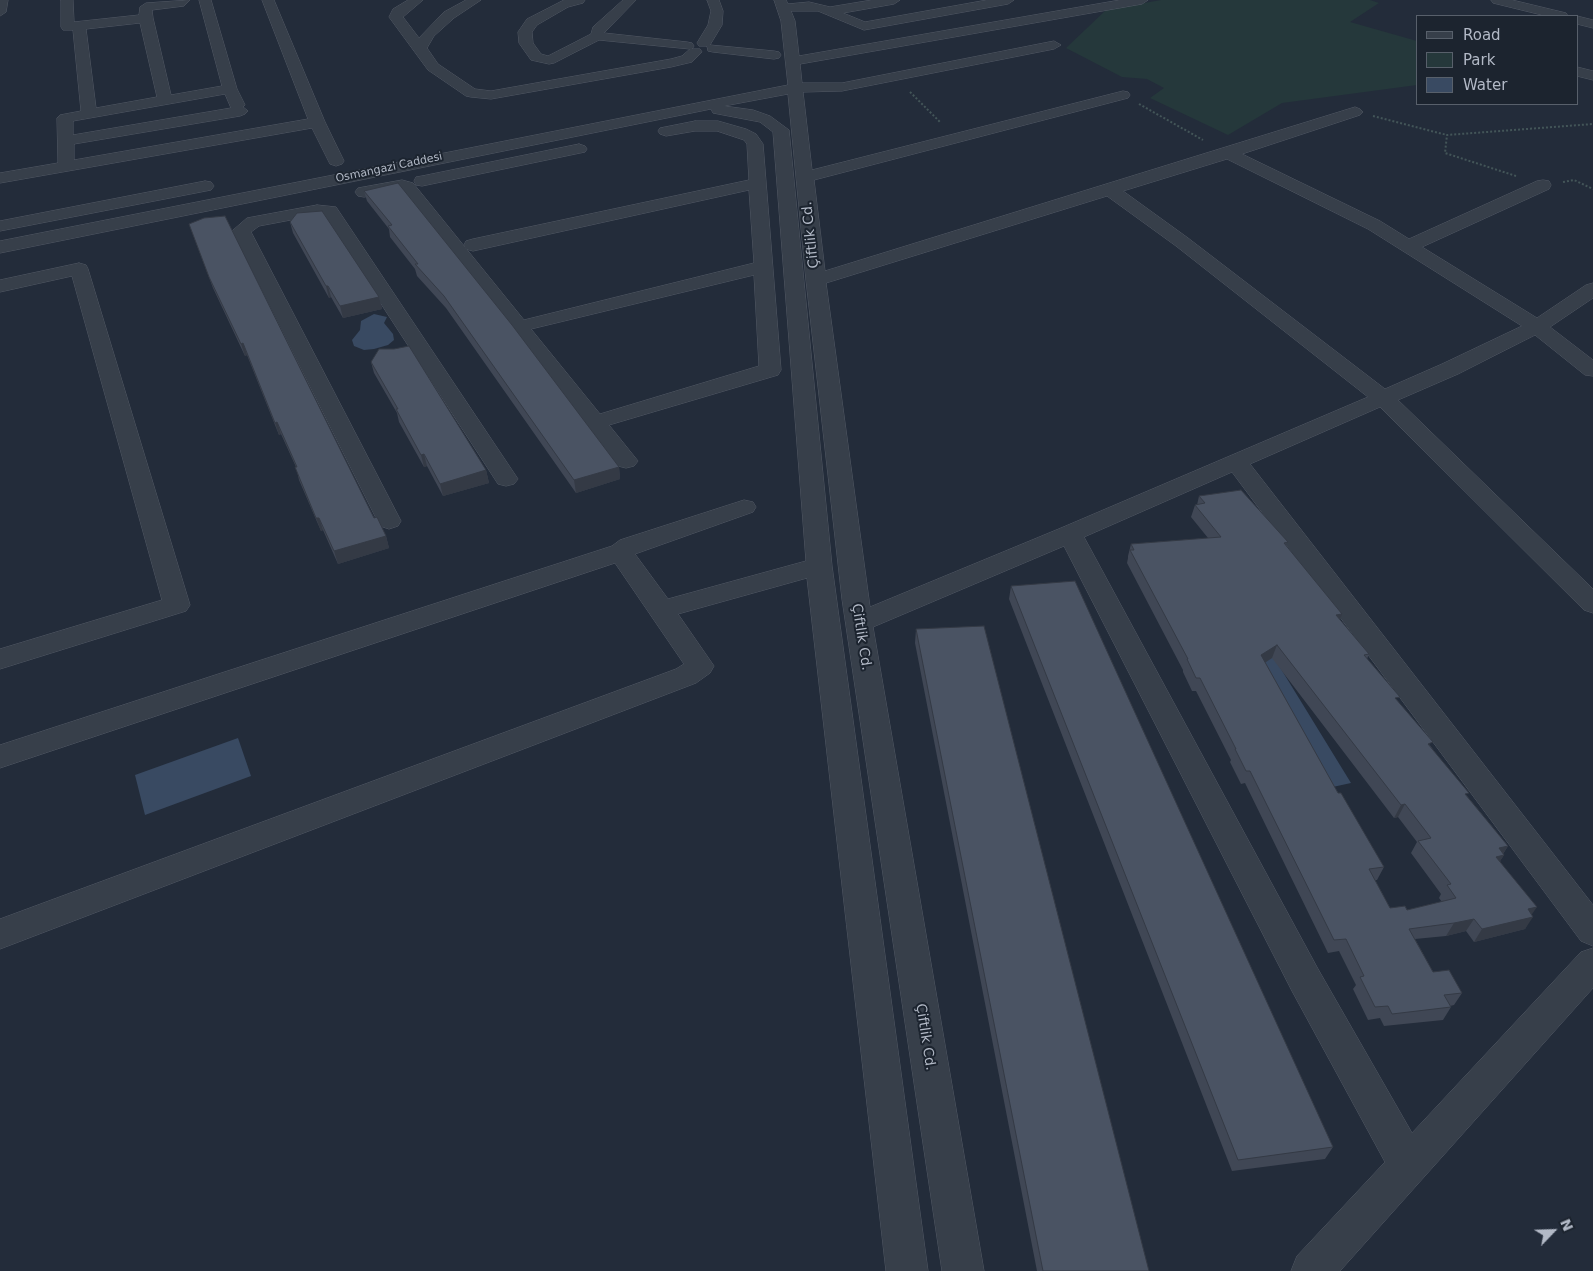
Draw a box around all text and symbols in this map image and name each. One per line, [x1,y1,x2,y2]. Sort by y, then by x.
legend [1416,15,1578,105]
text: Road [1463,26,1501,44]
text: Park [1463,51,1495,69]
text: Water [1463,76,1507,94]
street label: Osmangazi Caddesi [334,150,444,186]
street label: Çiftlik Cd. [799,201,823,269]
street label: Çiftlik Cd. [847,602,875,672]
street label: Çiftlik Cd. [911,1002,939,1072]
north arrow [1528,1206,1578,1256]
text: N [1557,1216,1576,1234]

